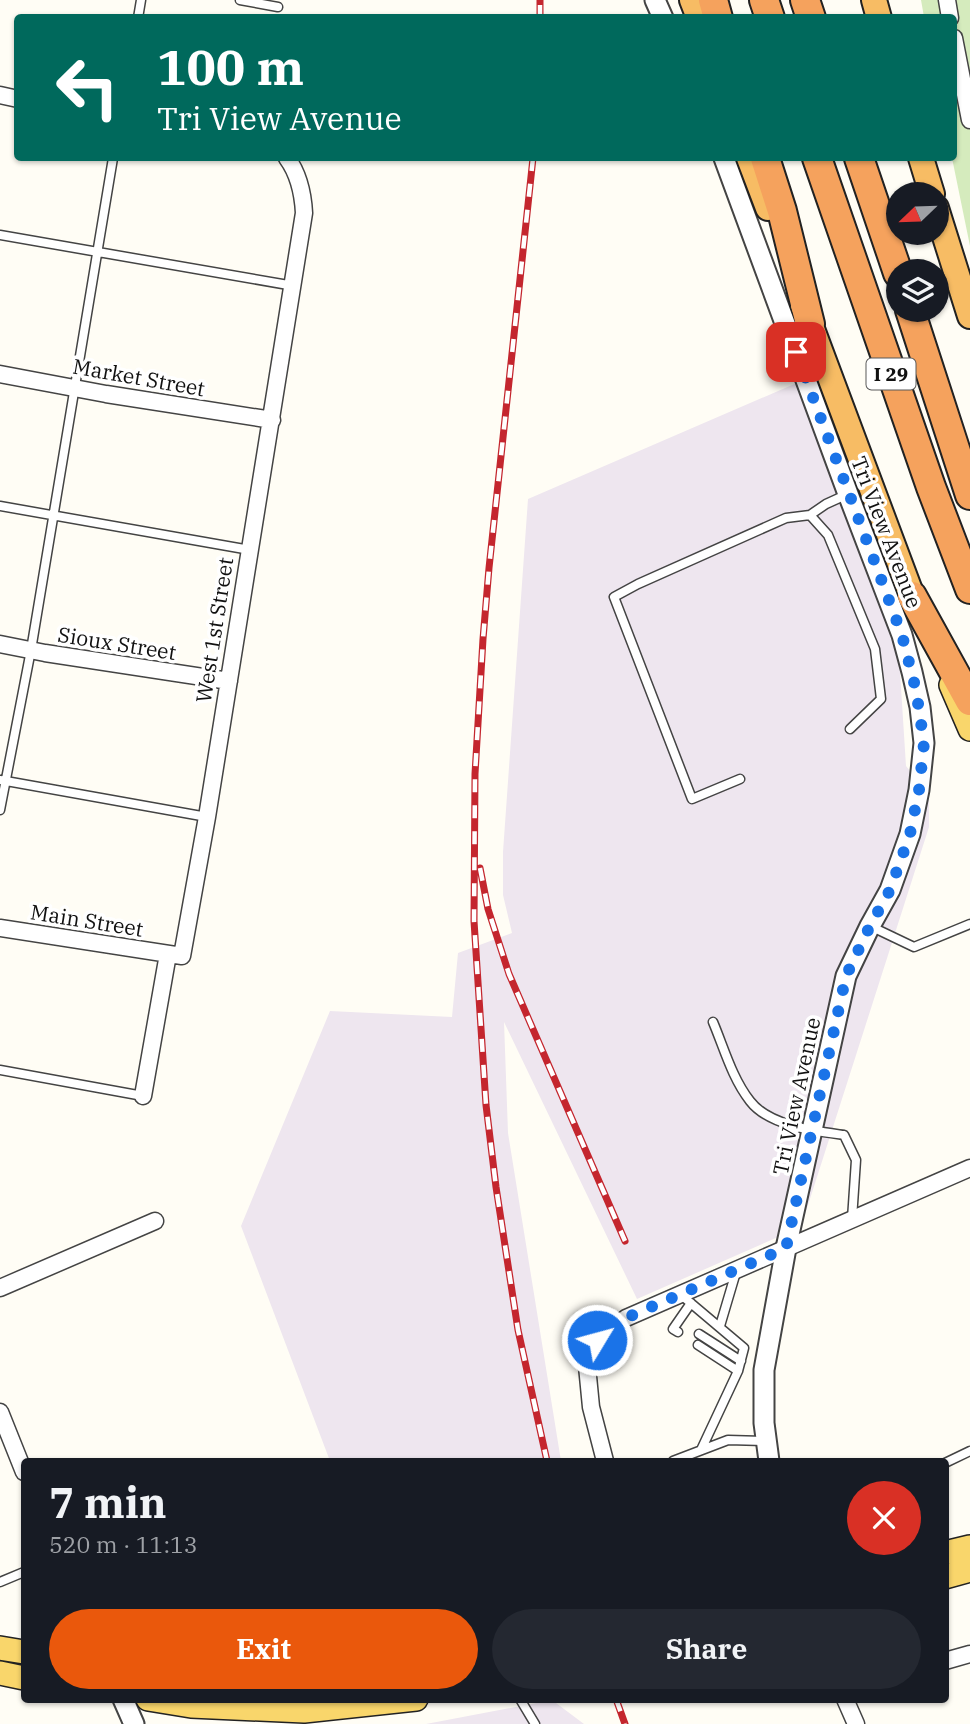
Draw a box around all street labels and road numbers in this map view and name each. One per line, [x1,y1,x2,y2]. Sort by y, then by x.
street label: Market Street [71,352,207,402]
road number: I 29 [866,358,916,390]
street label: Tri View Avenue [845,452,929,612]
street label: West 1st Street [189,555,239,705]
street label: Sioux Street [56,620,178,666]
street label: Main Street [29,897,145,943]
street label: Tri View Avenue [766,1015,826,1177]

